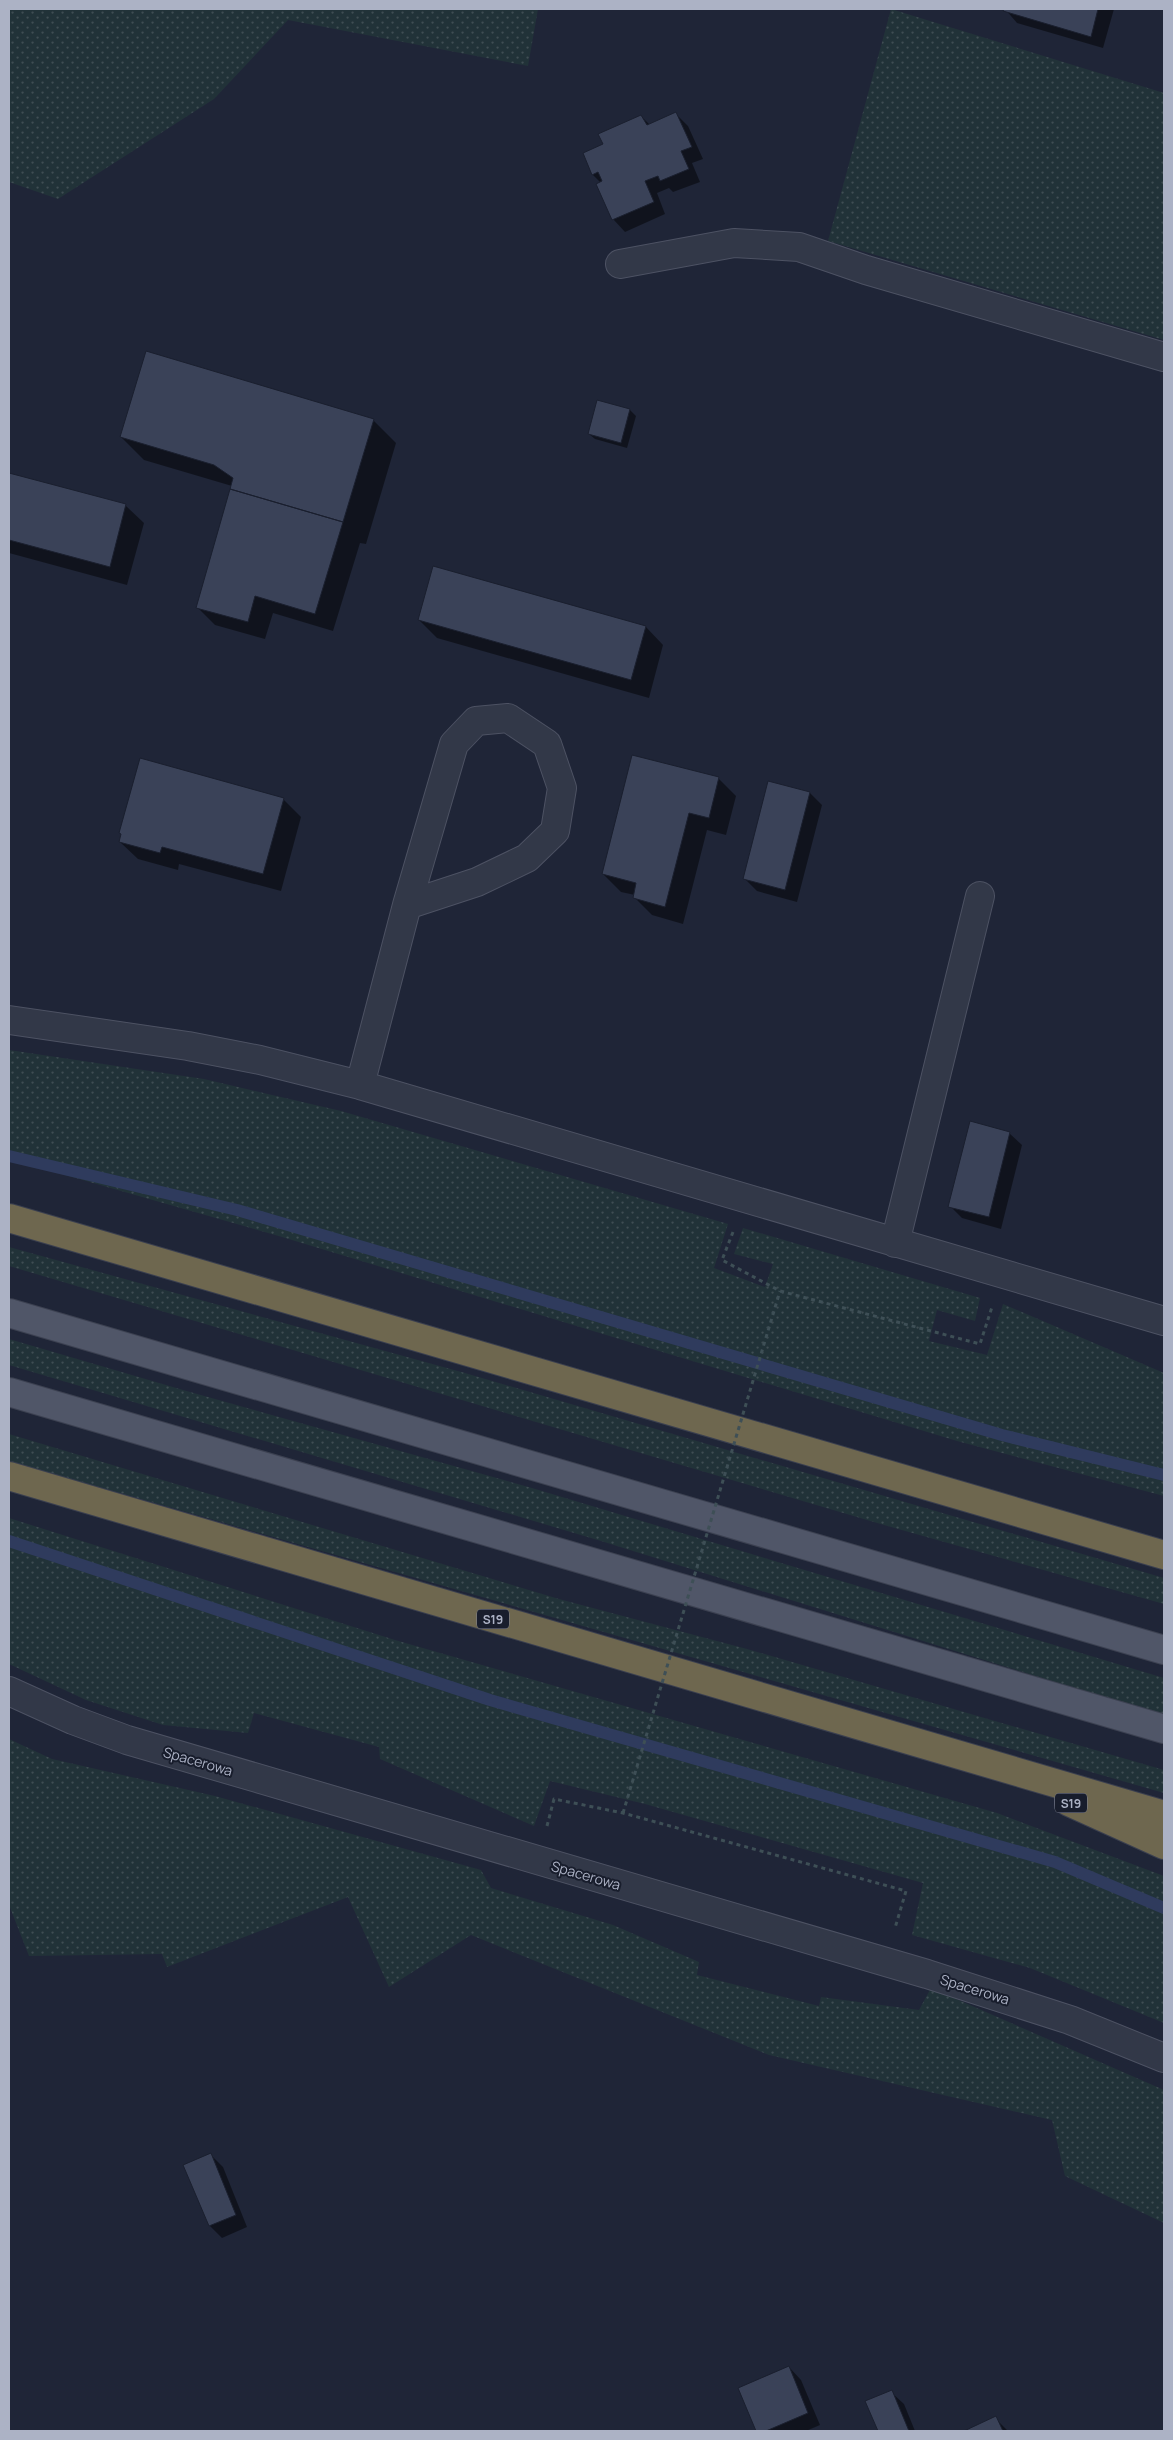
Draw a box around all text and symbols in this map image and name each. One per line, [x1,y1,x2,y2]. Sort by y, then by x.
road number: S19 [477,1610,509,1628]
street label: Spacerowa [161,1742,235,1780]
road number: S19 [1055,1794,1087,1812]
street label: Spacerowa [549,1856,623,1894]
street label: Spacerowa [938,1969,1012,2009]

